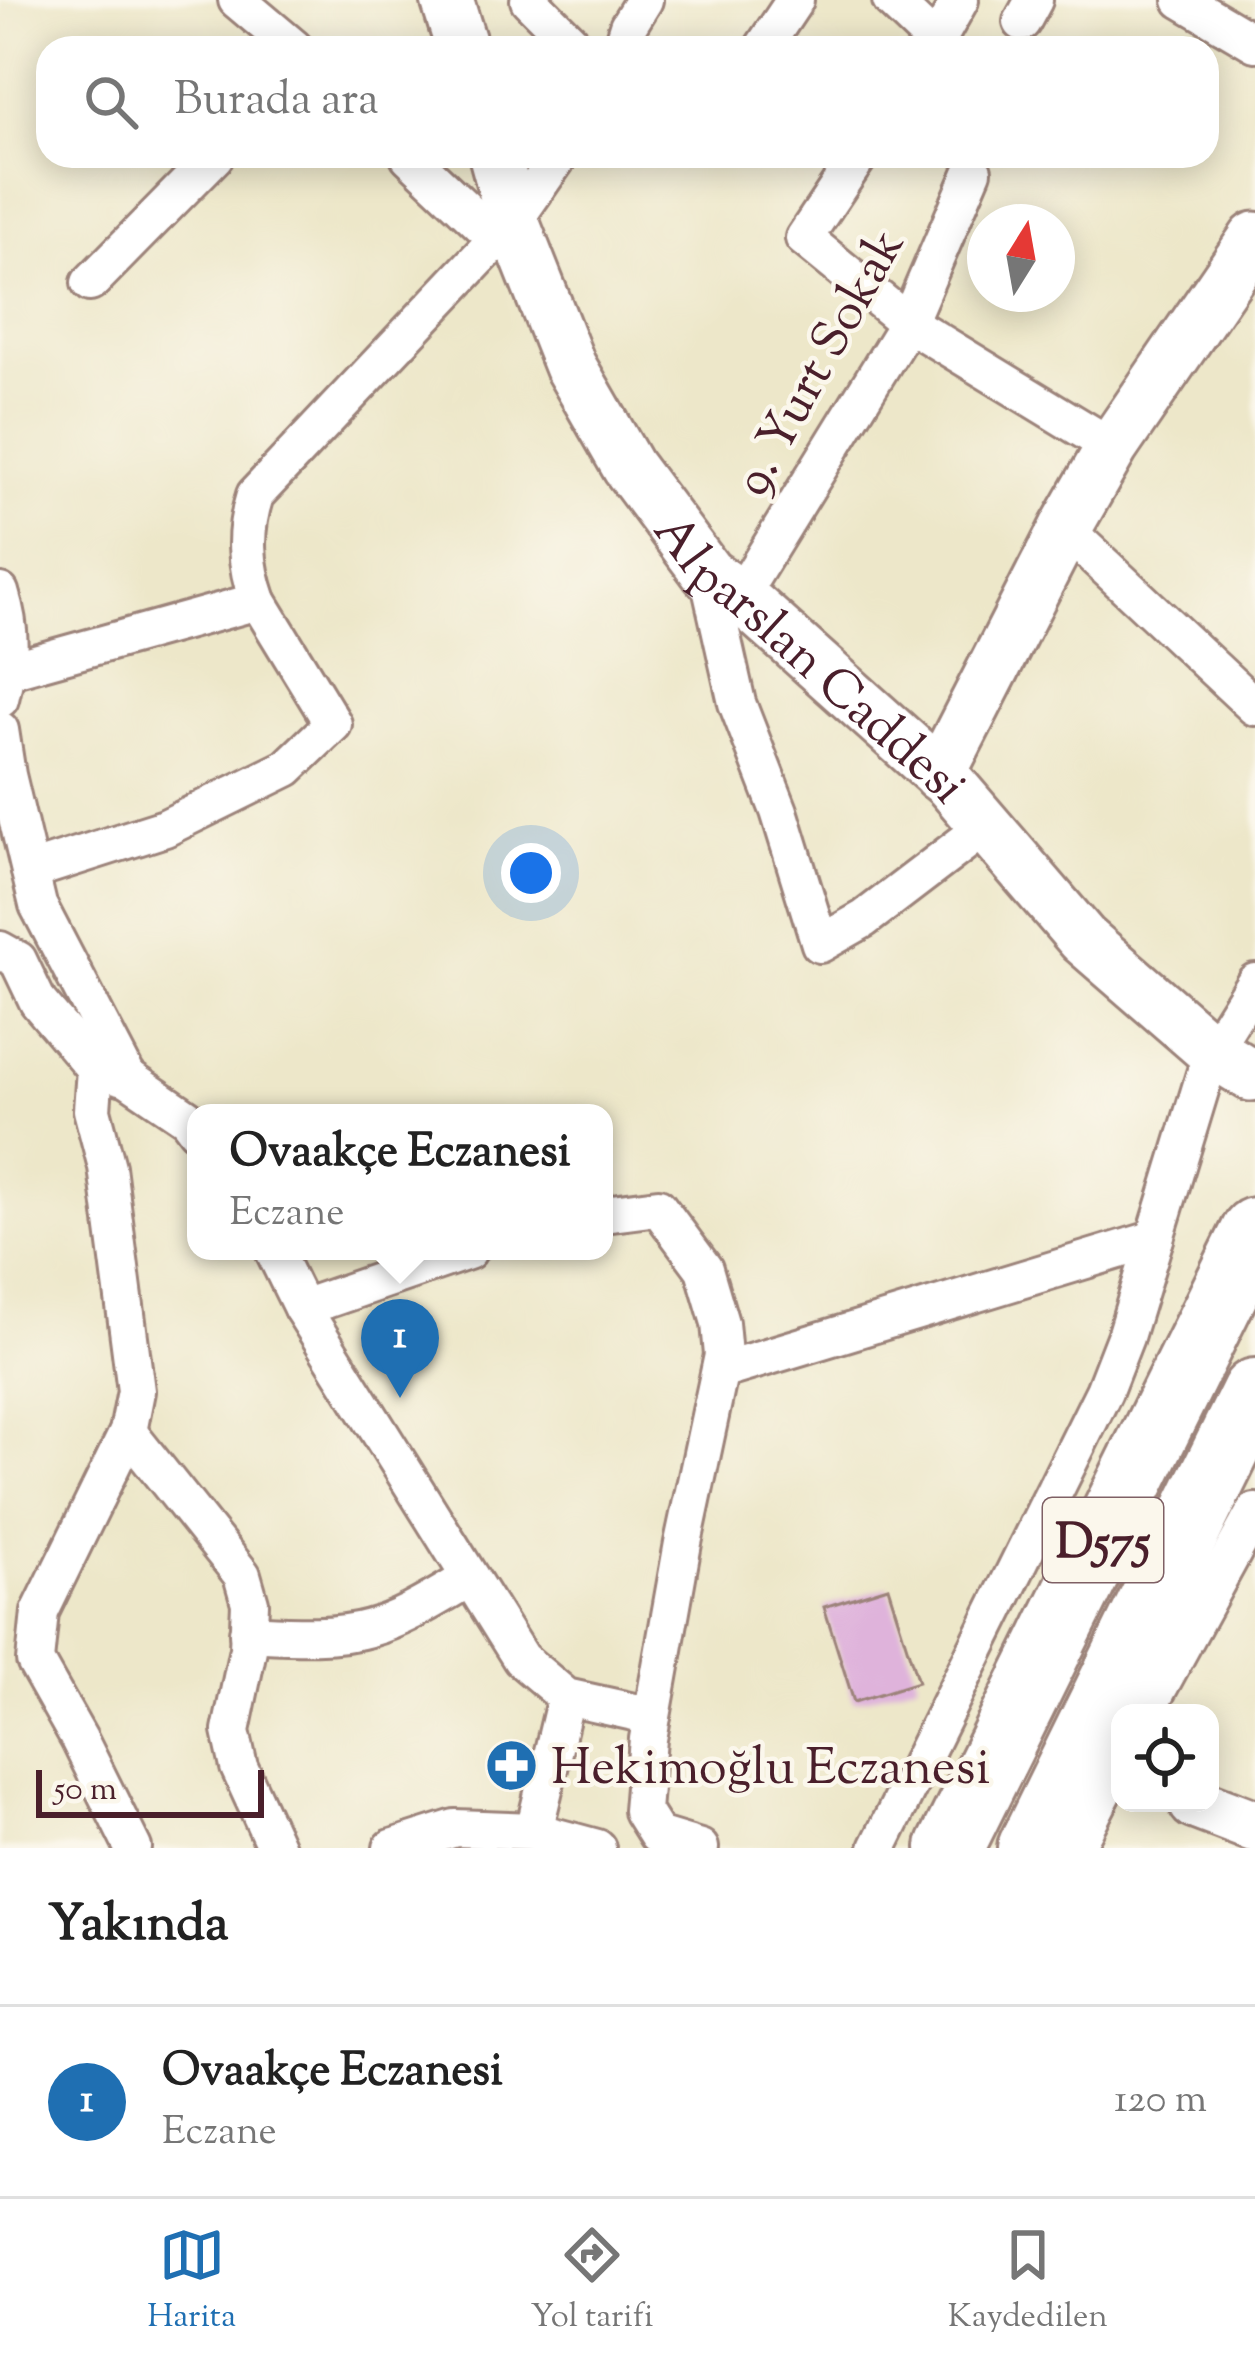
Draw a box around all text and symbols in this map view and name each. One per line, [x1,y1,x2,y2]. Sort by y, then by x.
search box [36,36,1219,168]
icon: search [78,69,144,135]
text: Burada ara [174,70,379,135]
north arrow [967,204,1075,312]
street label: 9. Yurt Sokak [718,217,925,510]
street label: Alparslan Caddesi [633,501,982,821]
your location [501,843,561,903]
popup [187,1104,613,1260]
text: Ovaakçe Eczanesi [230,1122,570,1187]
text: Eczane [230,1187,344,1243]
pin: 1 [361,1299,439,1398]
road number: D575 [1043,1498,1163,1582]
map controls [1111,1704,1219,1812]
button: locate [1111,1704,1219,1812]
place label: Hekimoğlu Eczanesi [551,1734,990,1807]
pharmacy icon: Hekimoğlu Eczanesi [484,1737,540,1793]
scale bar [36,1764,264,1817]
text: 50 m [54,1767,117,1815]
text: Yakında [48,1890,229,1963]
text: Ovaakçe Eczanesi [162,2041,503,2106]
text: 1 [80,2074,94,2130]
text: 120 m [1114,2074,1207,2130]
text: Eczane [162,2106,277,2162]
tab: Harita [147,2222,236,2342]
tab: Yol tarifi [531,2222,653,2342]
tab: Kaydedilen [948,2222,1108,2342]

